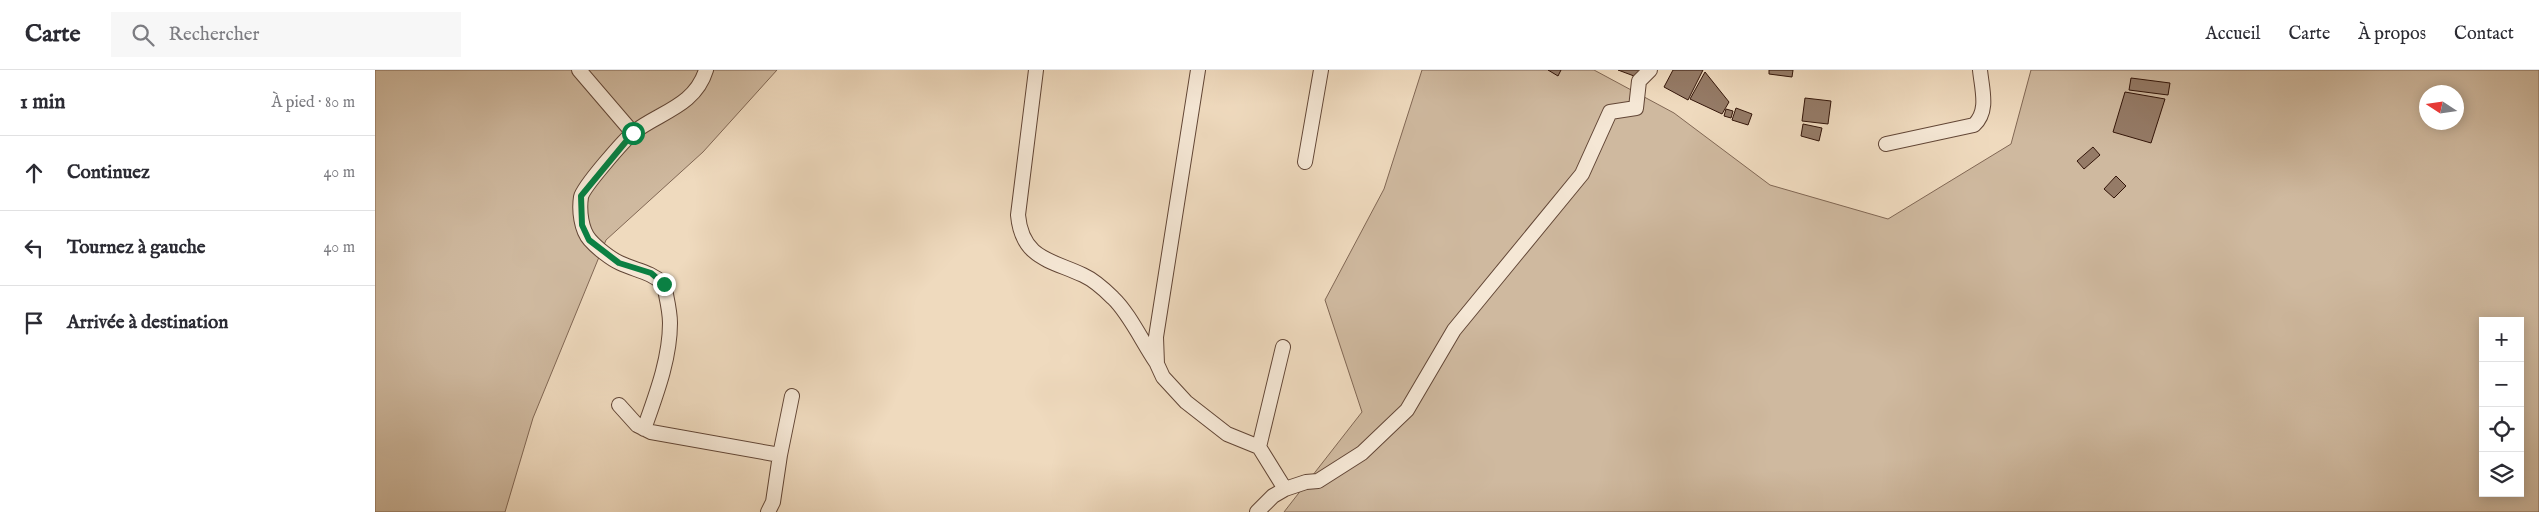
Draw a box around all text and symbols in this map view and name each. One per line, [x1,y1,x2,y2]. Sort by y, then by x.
search box [111,12,461,57]
text: Carte [25,19,81,50]
icon: search [129,21,157,49]
text: Rechercher [169,23,260,47]
text: Accueil [2206,23,2261,46]
text: Carte [2289,23,2330,46]
text: À propos [2358,23,2426,46]
text: Contact [2454,23,2514,46]
north arrow [2419,85,2464,130]
text: 1 min [20,89,65,116]
text: À pied · 80 m [272,93,355,113]
route start [622,122,645,145]
icon: ahead [20,159,48,187]
text: Continuez [67,161,150,185]
text: 40 m [323,163,355,183]
icon: left [20,234,48,262]
text: Tournez à gauche [67,236,206,260]
text: 40 m [323,238,355,258]
route end [653,273,676,296]
icon: arrive [20,309,48,337]
text: Arrivée à destination [67,311,228,335]
map controls [2479,317,2524,497]
button: + [2479,317,2524,362]
button: − [2479,362,2524,407]
button: locate [2479,407,2524,452]
button: layers [2479,452,2524,497]

